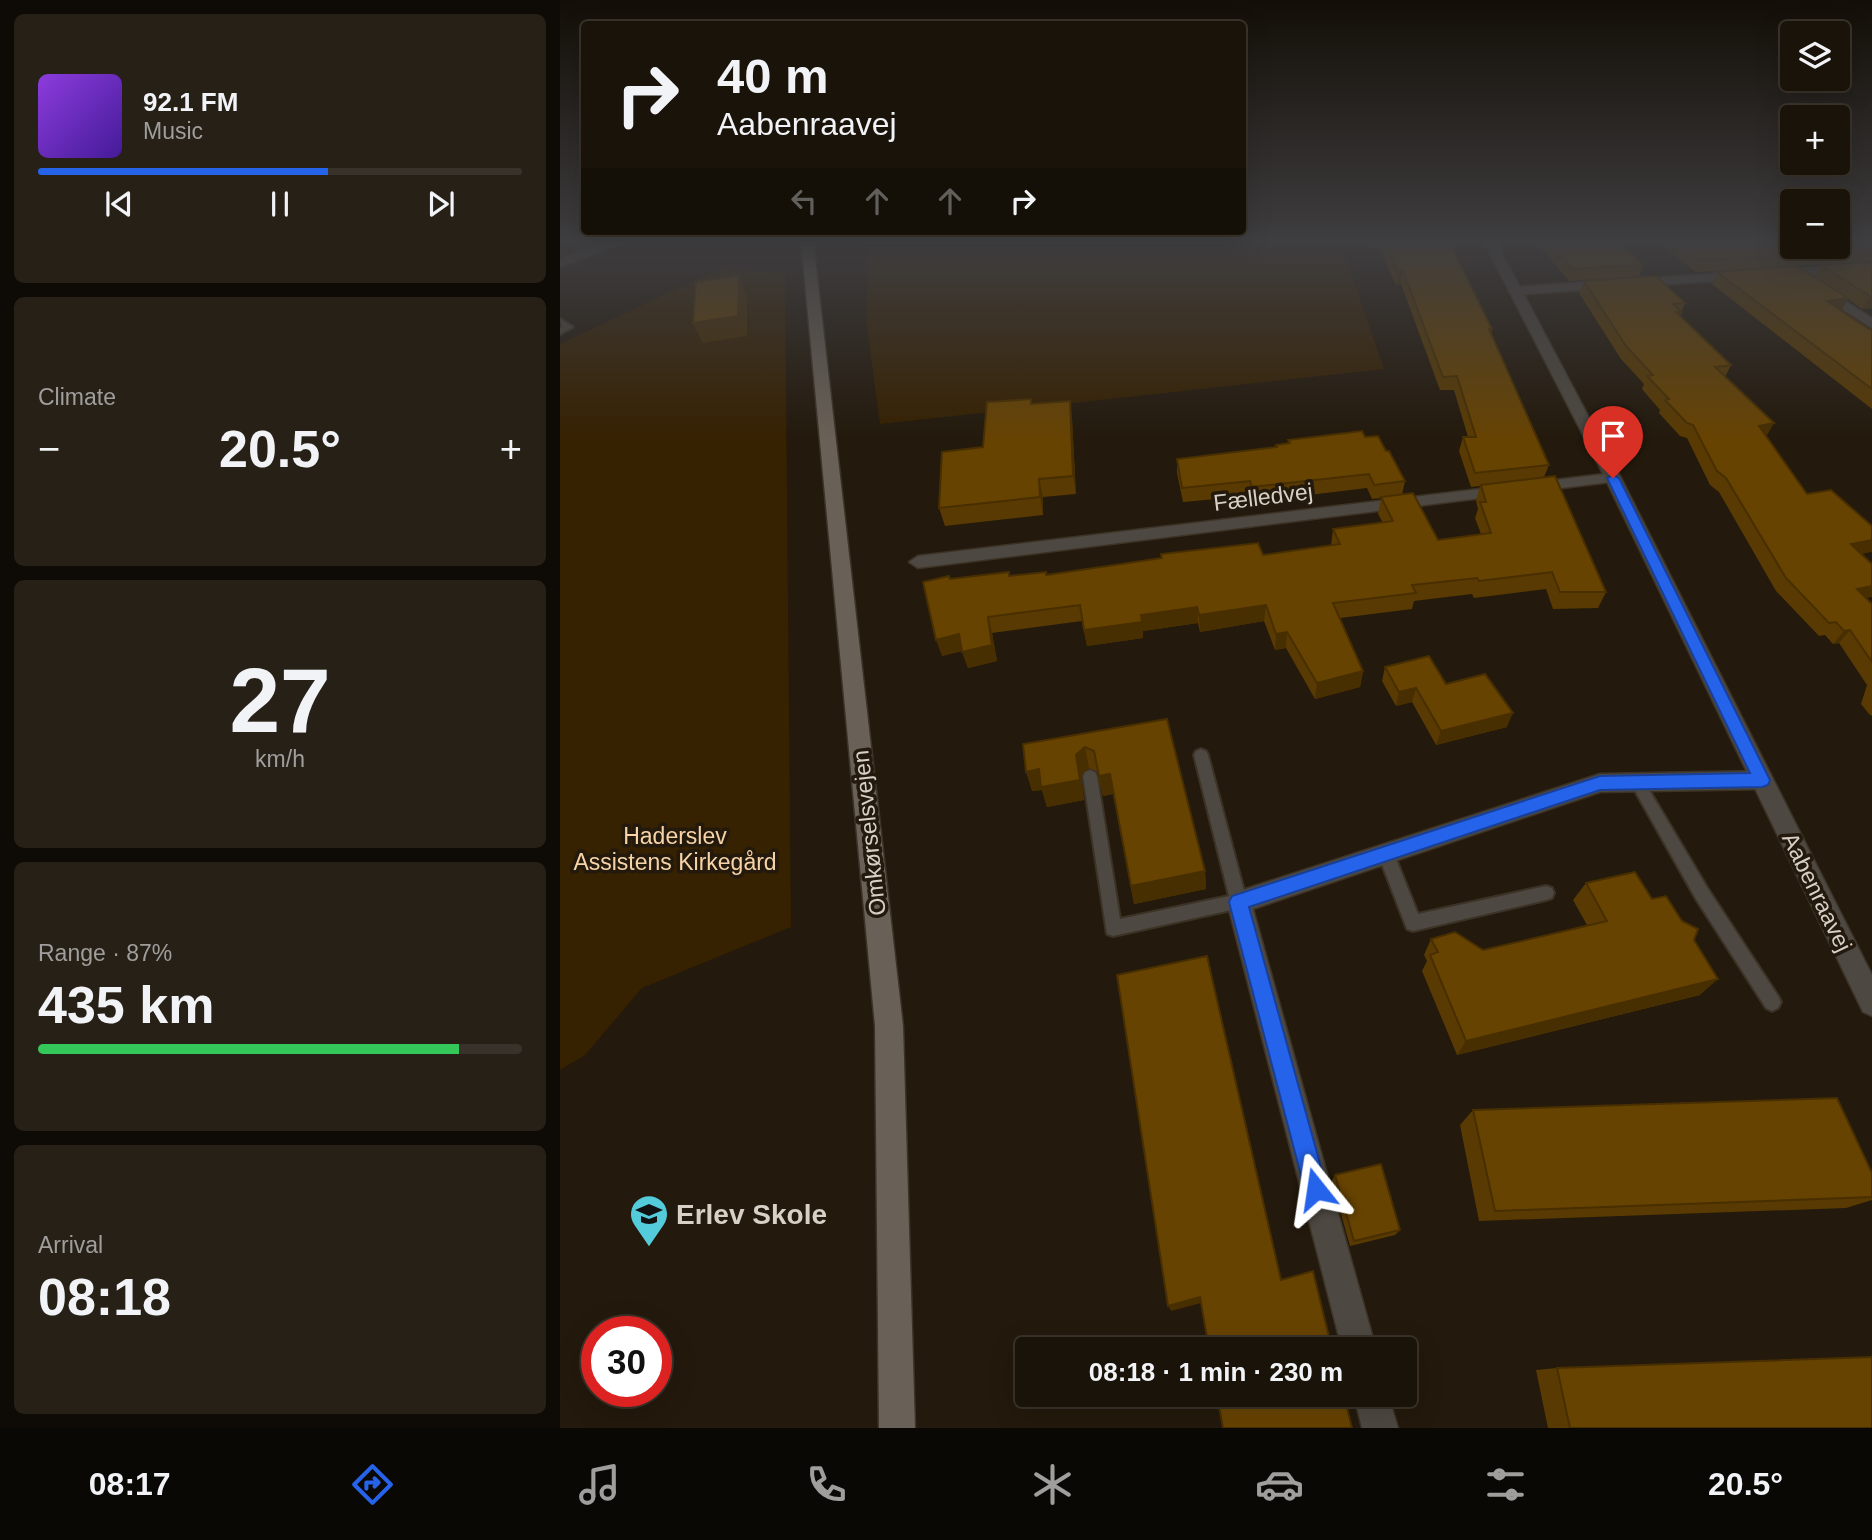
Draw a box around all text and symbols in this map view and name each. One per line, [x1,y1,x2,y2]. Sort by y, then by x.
map controls [1780,21,1850,259]
button: layers [1780,21,1850,91]
icon: right [602,49,693,140]
text: 40 m [717,49,829,103]
text: 92.1 FM [143,87,238,117]
button: + [1780,105,1850,175]
text: Aabenraavej [717,106,897,142]
text: Music [143,118,203,144]
icon: left [785,182,823,220]
icon: ahead [858,182,896,220]
icon: ahead [931,182,969,220]
icon: right [1004,182,1042,220]
icon: previous [100,185,138,223]
icon: pause [261,185,299,223]
icon: next [422,185,460,223]
button: − [1780,189,1850,259]
text: Climate [38,384,116,410]
pin [1583,406,1643,478]
icon: arrive [1594,417,1632,455]
text: 20.5° [219,420,341,478]
text: − [38,428,60,470]
text: + [500,428,522,470]
street label: Fælledvej [1212,478,1314,516]
text: 27 [229,650,331,751]
text: km/h [255,746,305,772]
street label: Omkørselsvejen [847,749,891,917]
park label: Haderslev Assistens Kirkegård [573,823,777,875]
street label: Aabenraavej [1777,828,1857,956]
text: Range · 87% [38,940,172,966]
text: 435 km [38,976,214,1034]
position arrow [1279,1152,1353,1226]
school or university icon: Erlev Skole [628,1193,670,1248]
place label: Erlev Skole [676,1199,827,1230]
text: Arrival [38,1232,103,1258]
text: 08:18 [38,1268,171,1326]
speed limit sign: 30 [581,1316,672,1407]
text: 08:18 · 1 min · 230 m [1089,1357,1343,1387]
icon: directions [348,1460,397,1509]
icon: music [575,1460,624,1509]
icon: phone [802,1460,851,1509]
icon: climate [1028,1460,1077,1509]
icon: car [1255,1460,1304,1509]
icon: filters [1481,1460,1530,1509]
text: 08:17 [89,1466,171,1502]
text: 20.5° [1708,1466,1783,1502]

